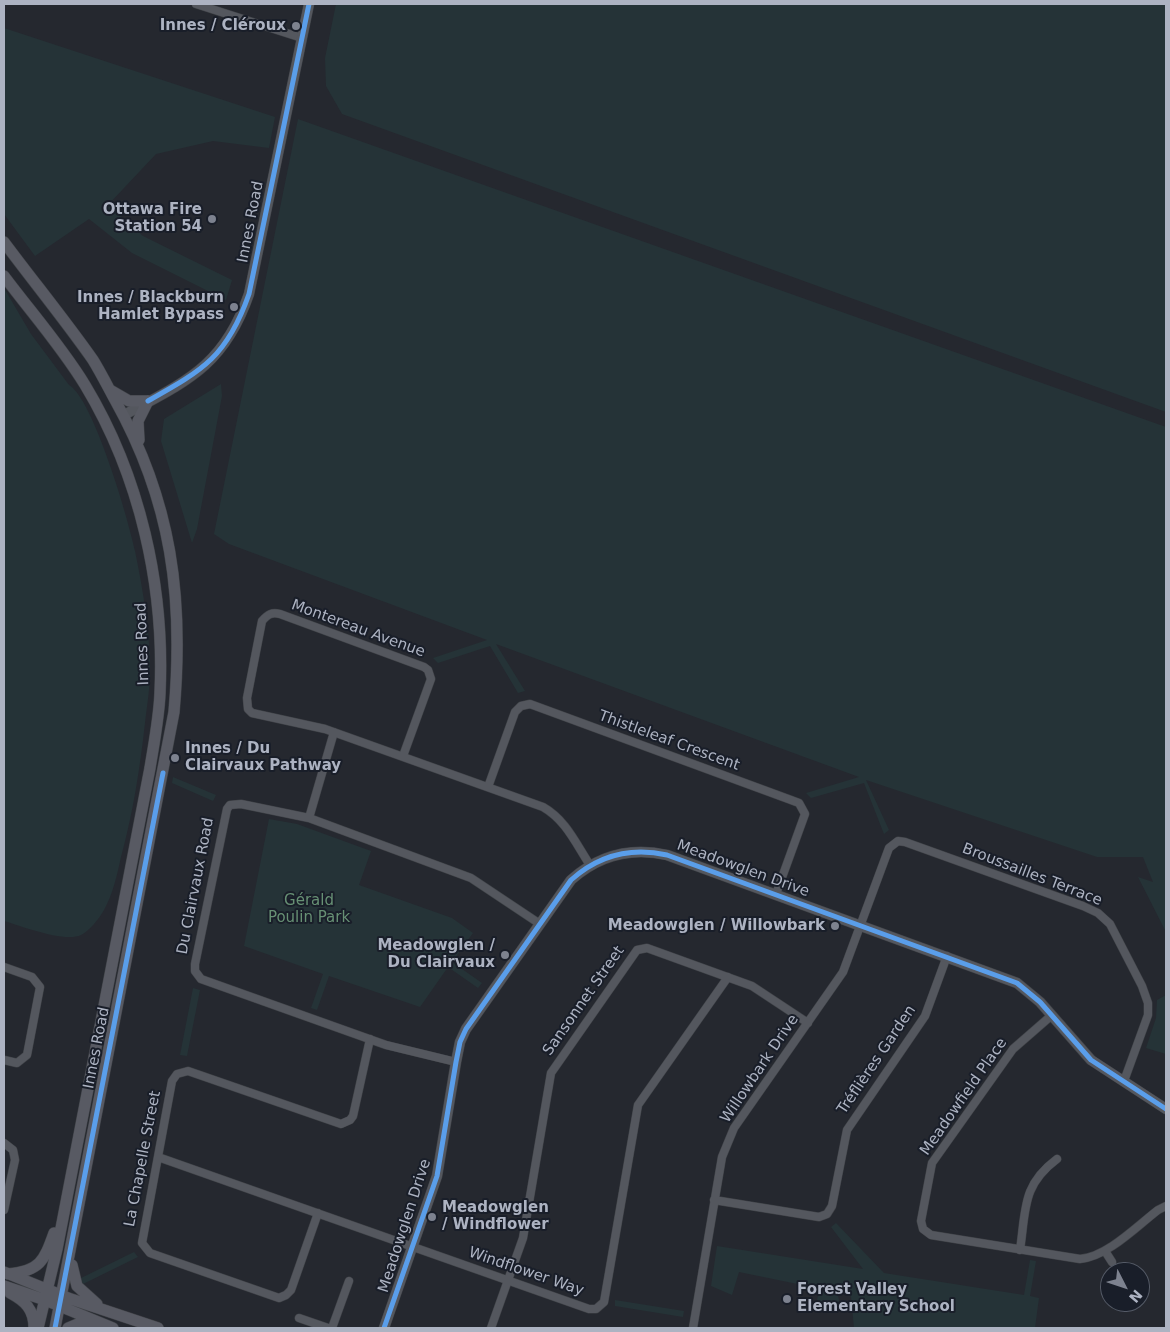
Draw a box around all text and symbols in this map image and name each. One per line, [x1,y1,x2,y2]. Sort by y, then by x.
place label: Innes / Cléroux [160,17,286,35]
marker: Innes / Cléroux [290,20,302,32]
street label: Innes Road [234,180,268,264]
place label: Ottawa Fire Station 54 [103,201,202,236]
marker: Ottawa Fire Station 54 [206,213,218,225]
place label: Innes / Blackburn Hamlet Bypass [77,289,224,324]
marker: Innes / Blackburn Hamlet Bypass [228,301,240,313]
street label: Montereau Avenue [289,596,427,662]
street label: Innes Road [133,602,153,686]
street label: Thistleleaf Crescent [596,707,742,775]
place label: Innes / Du Clairvaux Pathway [185,740,341,775]
marker: Innes / Du Clairvaux Pathway [169,752,181,764]
street label: Du Clairvaux Road [174,816,218,956]
street label: Meadowglen Drive [674,837,812,901]
street label: Broussailles Terrace [959,840,1105,910]
park label: Gérald Poulin Park [268,892,350,927]
place label: Meadowglen / Willowbark [608,917,825,935]
marker: Meadowglen / Willowbark [829,920,841,932]
place label: Meadowglen / Du Clairvaux [377,937,495,972]
street label: Sansonnet Street [539,943,629,1059]
marker: Meadowglen / Du Clairvaux [499,949,511,961]
street label: Tréflières Garden [834,1002,920,1118]
street label: Innes Road [80,1006,114,1090]
street label: Willowbark Drive [717,1011,803,1127]
street label: Meadowfield Place [917,1035,1011,1159]
street label: La Chapelle Street [121,1089,165,1229]
street label: Meadowglen Drive [375,1157,435,1295]
place label: Meadowglen / Windflower [442,1199,549,1234]
marker: Meadowglen / Windflower [426,1211,438,1223]
street label: Windflower Way [466,1244,586,1300]
north arrow [1100,1262,1150,1312]
place label: Forest Valley Elementary School [797,1281,955,1316]
text: N [1126,1287,1145,1306]
marker: Forest Valley Elementary School [781,1293,793,1305]

